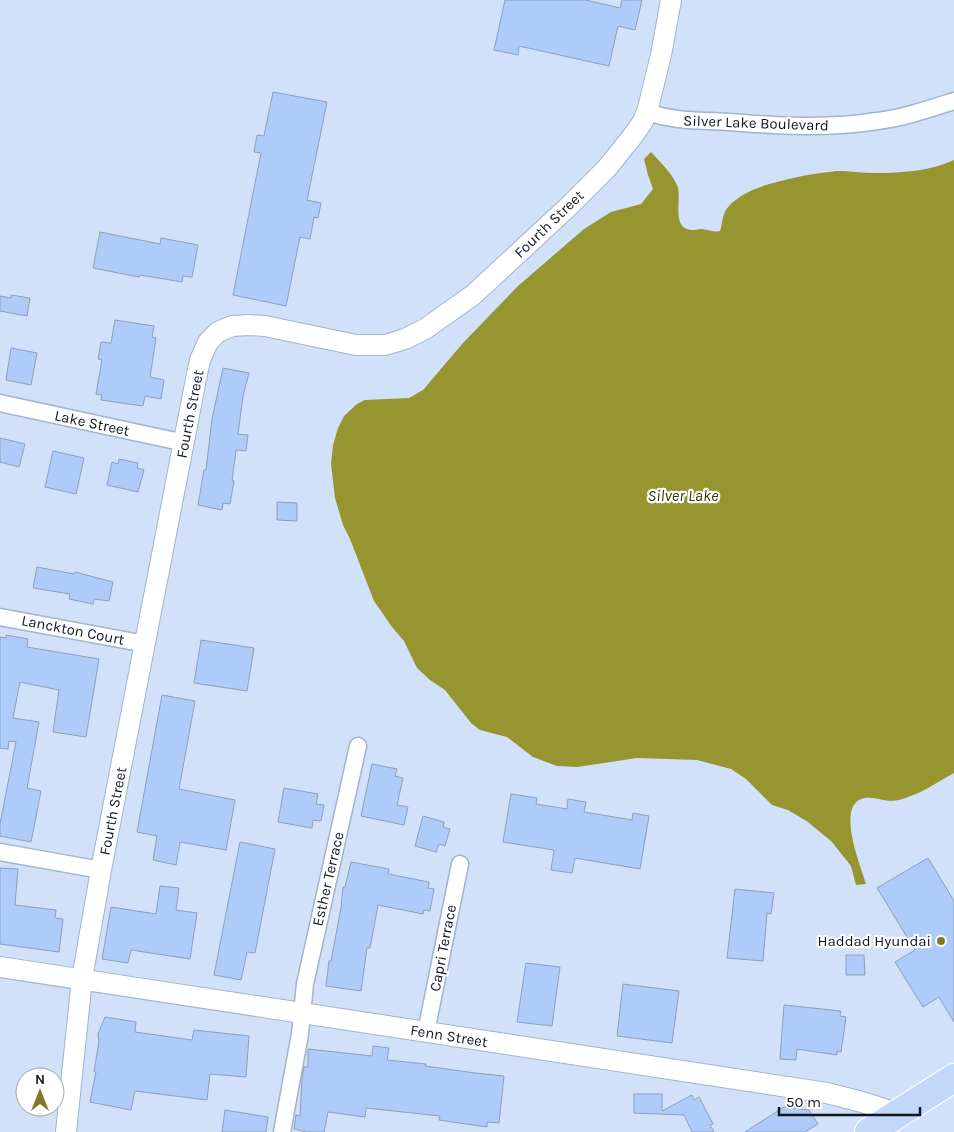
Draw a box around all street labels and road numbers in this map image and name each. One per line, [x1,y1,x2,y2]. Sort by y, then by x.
street label: Silver Lake Boulevard [683,111,829,135]
street label: Fourth Street [511,186,588,262]
street label: Fourth Street [173,368,207,460]
street label: Lake Street [53,406,131,440]
street label: Lanckton Court [20,611,126,649]
street label: Fourth Street [96,765,130,857]
street label: Esther Terrace [308,830,348,928]
street label: Capri Terrace [426,903,460,993]
street label: Fenn Street [409,1021,489,1051]

